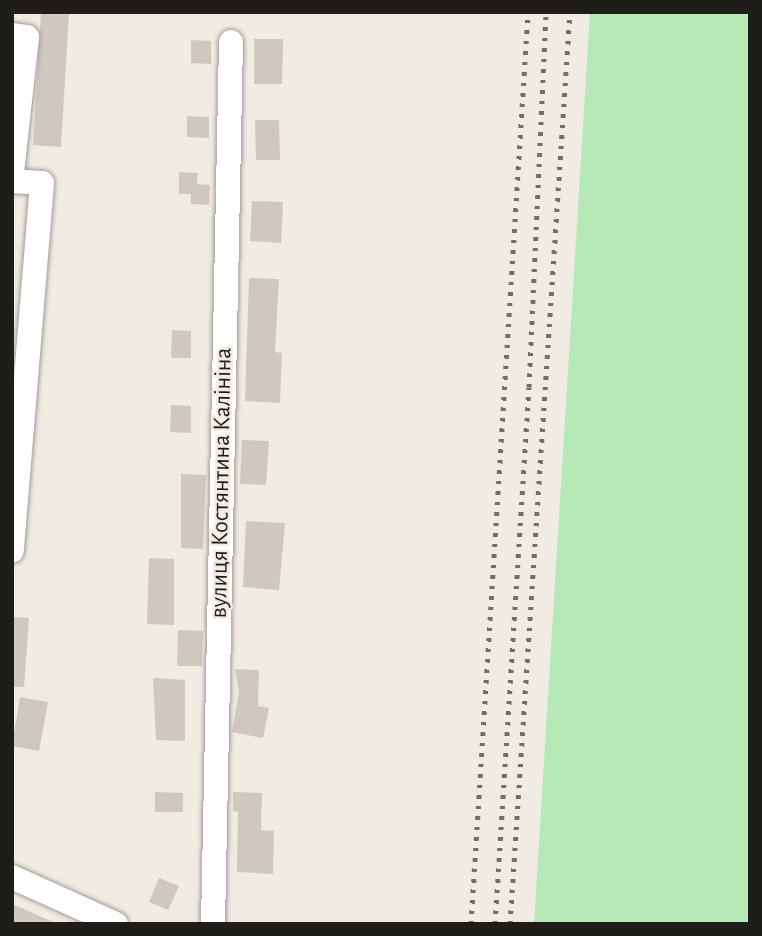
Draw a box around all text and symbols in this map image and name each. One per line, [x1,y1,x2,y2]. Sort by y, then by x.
street label: вулиця Костянтина Калініна [205,347,239,619]

